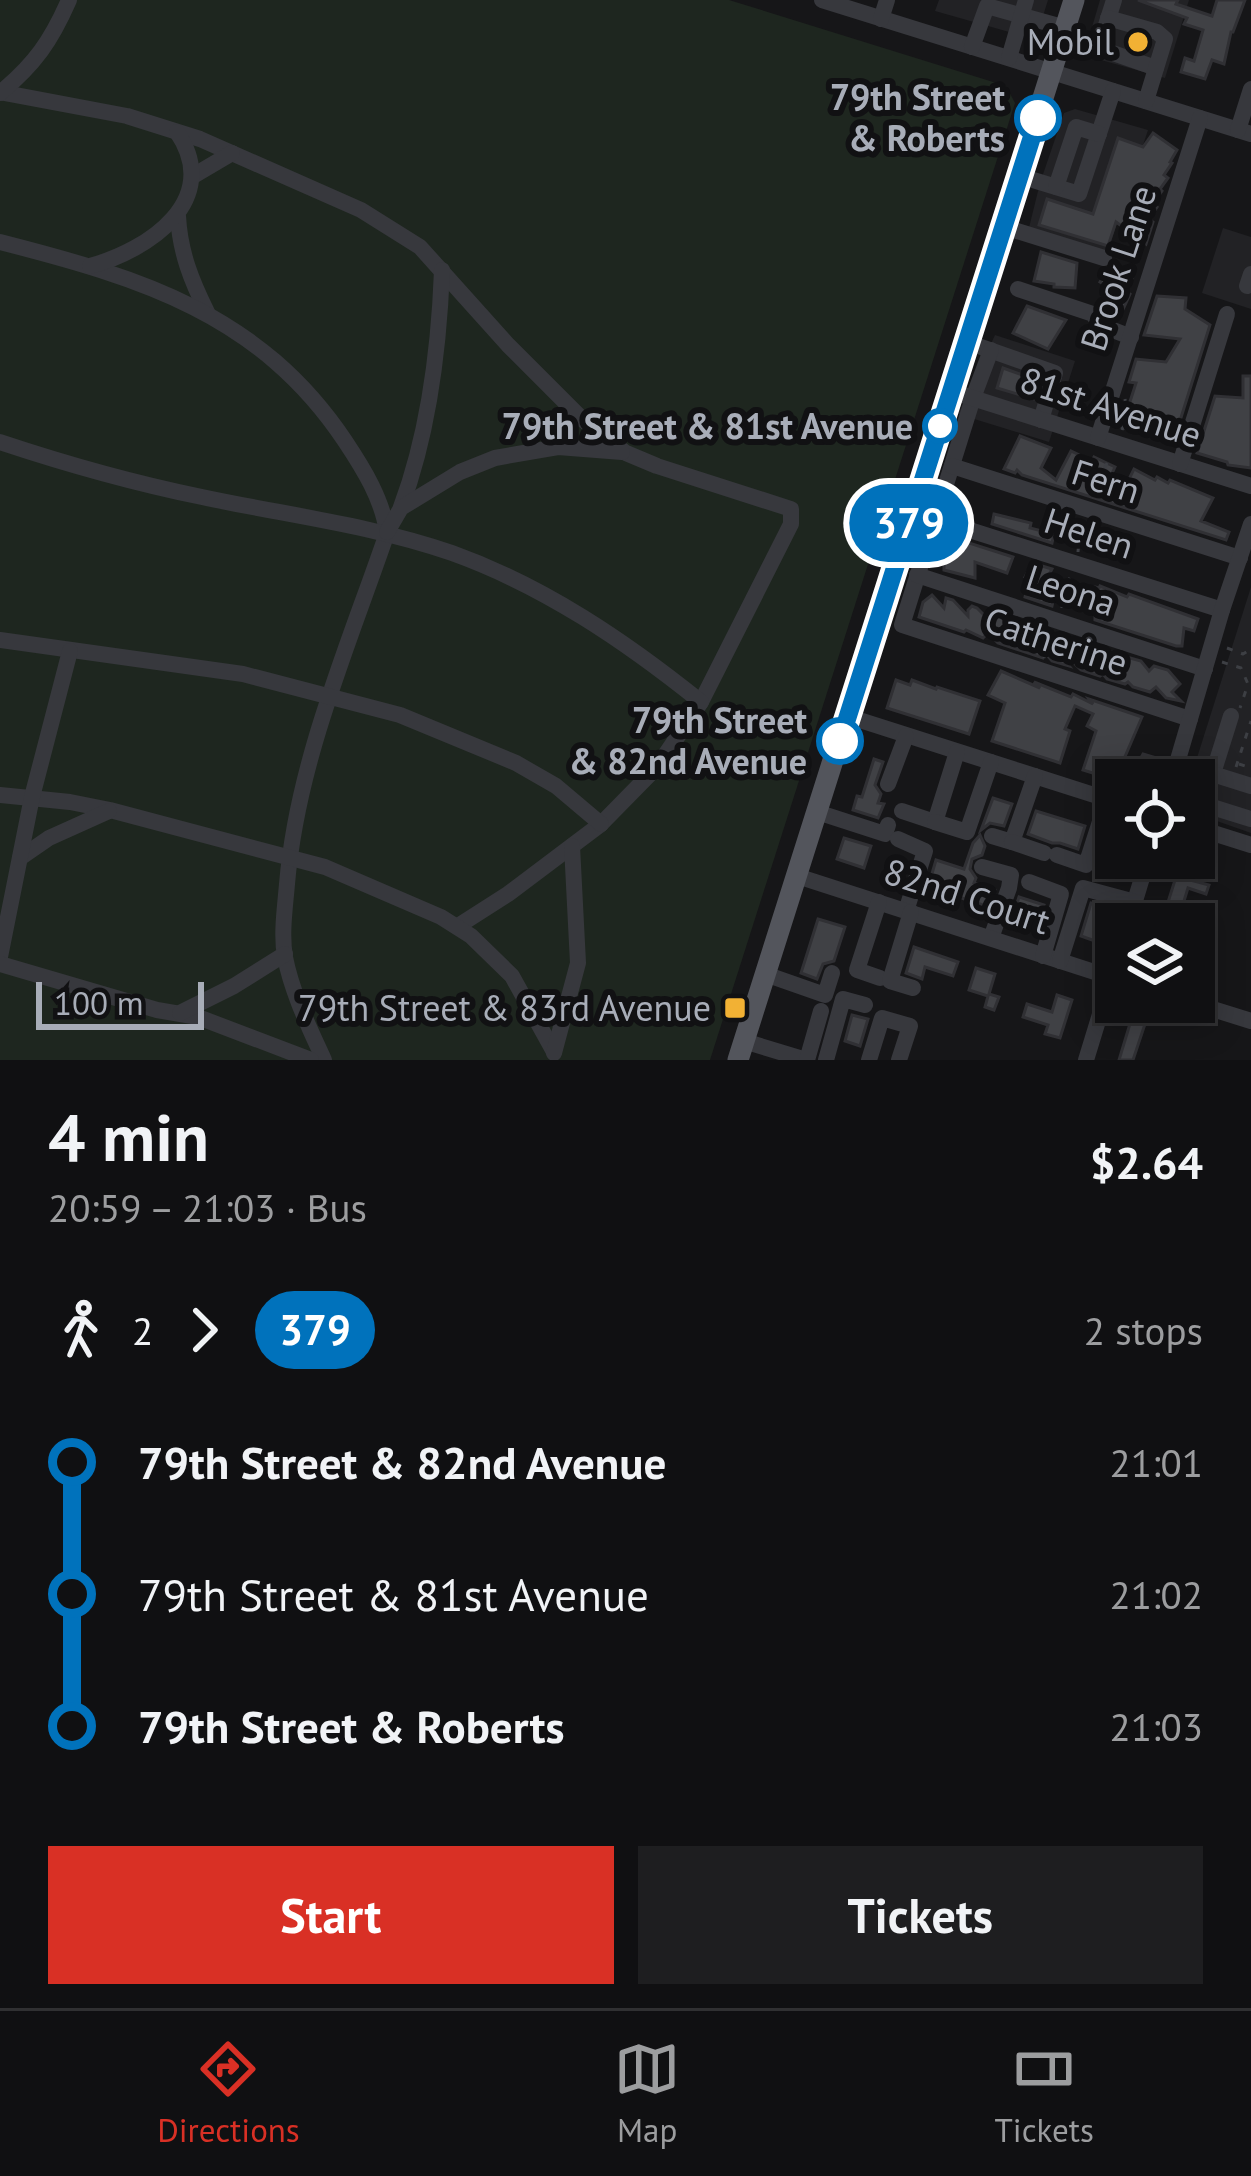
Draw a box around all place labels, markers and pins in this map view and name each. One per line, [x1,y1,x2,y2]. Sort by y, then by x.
place label: Mobil [1027,18,1114,65]
marker: Mobil [1125,29,1151,55]
place label: 79th Street & Roberts [830,73,1005,161]
marker: 79th Street & Roberts [1016,96,1060,140]
place label: 79th Street & 81st Avenue [502,402,913,449]
marker: 79th Street & 81st Avenue [924,410,956,442]
place label: 79th Street & 82nd Avenue [569,696,807,784]
marker: 79th Street & 82nd Avenue [818,719,862,763]
place label: 79th Street & 83rd Avenue [298,984,711,1031]
marker: 79th Street & 83rd Avenue [722,995,748,1021]

